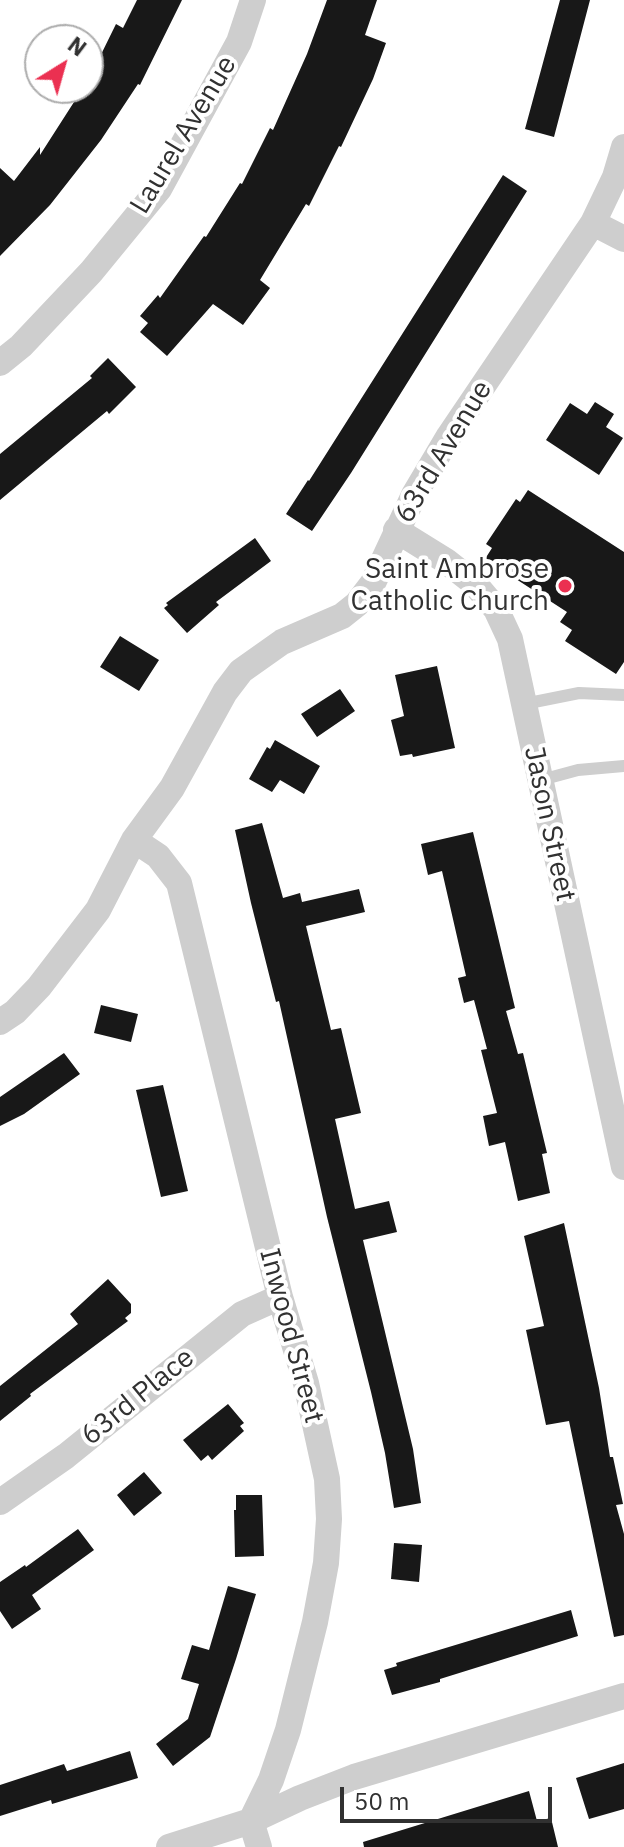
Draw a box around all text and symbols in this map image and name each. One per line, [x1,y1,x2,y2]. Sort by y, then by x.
north arrow [24,24,104,104]
text: N [62,30,93,62]
street label: Laurel Avenue [124,50,244,220]
street label: 63rd Avenue [388,375,500,529]
place label: Saint Ambrose Catholic Church [351,553,549,619]
marker: Saint Ambrose Catholic Church [556,577,574,595]
street label: Jason Street [516,743,582,905]
street label: Inwood Street [252,1245,330,1427]
street label: 63rd Place [75,1341,201,1453]
scale bar [344,1771,556,1821]
text: 50 m [354,1785,409,1817]

